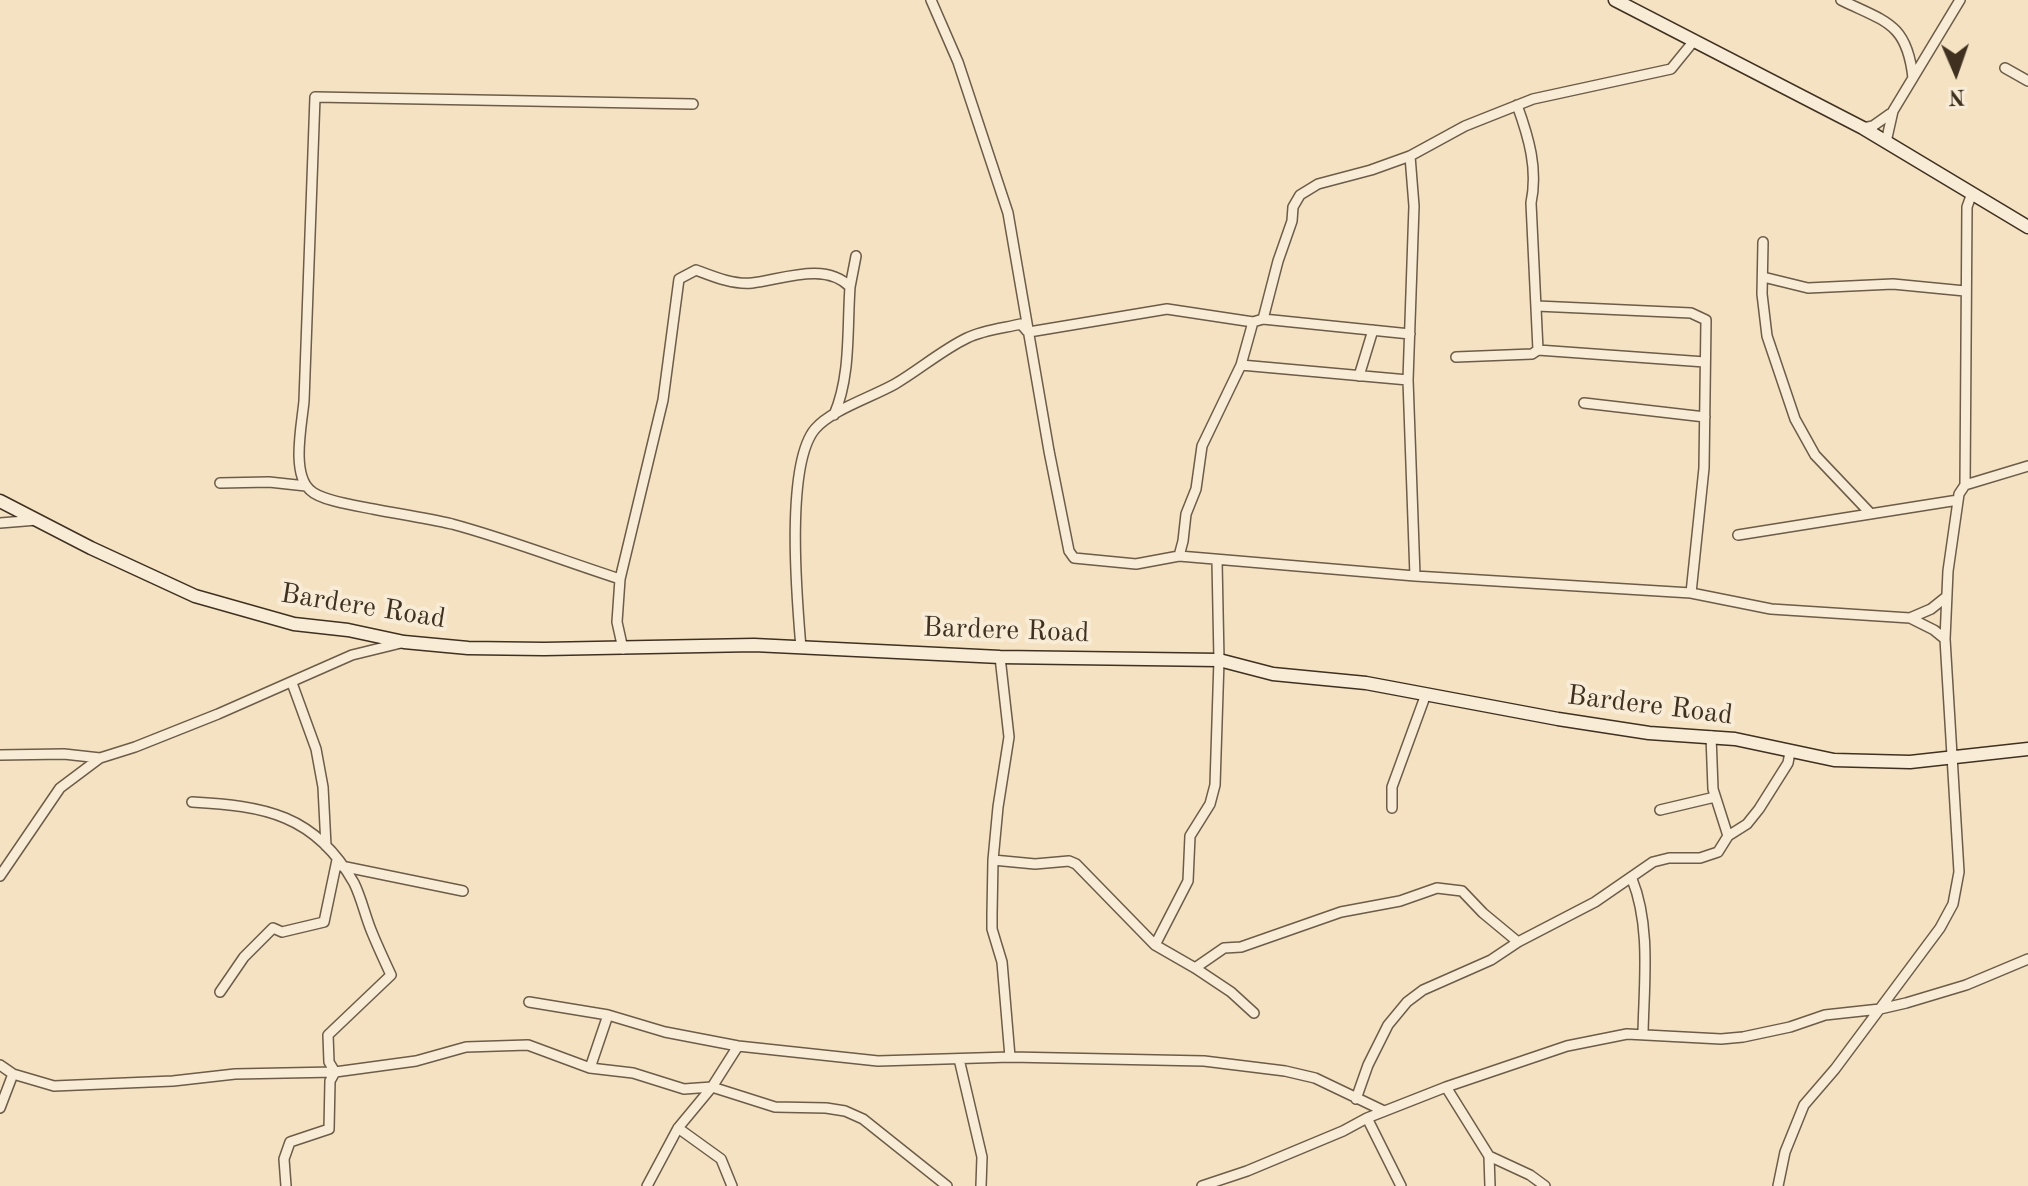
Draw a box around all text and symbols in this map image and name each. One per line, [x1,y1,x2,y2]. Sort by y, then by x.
north arrow [1916,32,1996,112]
text: N [1948,85,1966,107]
street label: Bardere Road [278,577,448,637]
street label: Bardere Road [922,611,1090,651]
street label: Bardere Road [1565,679,1735,733]

